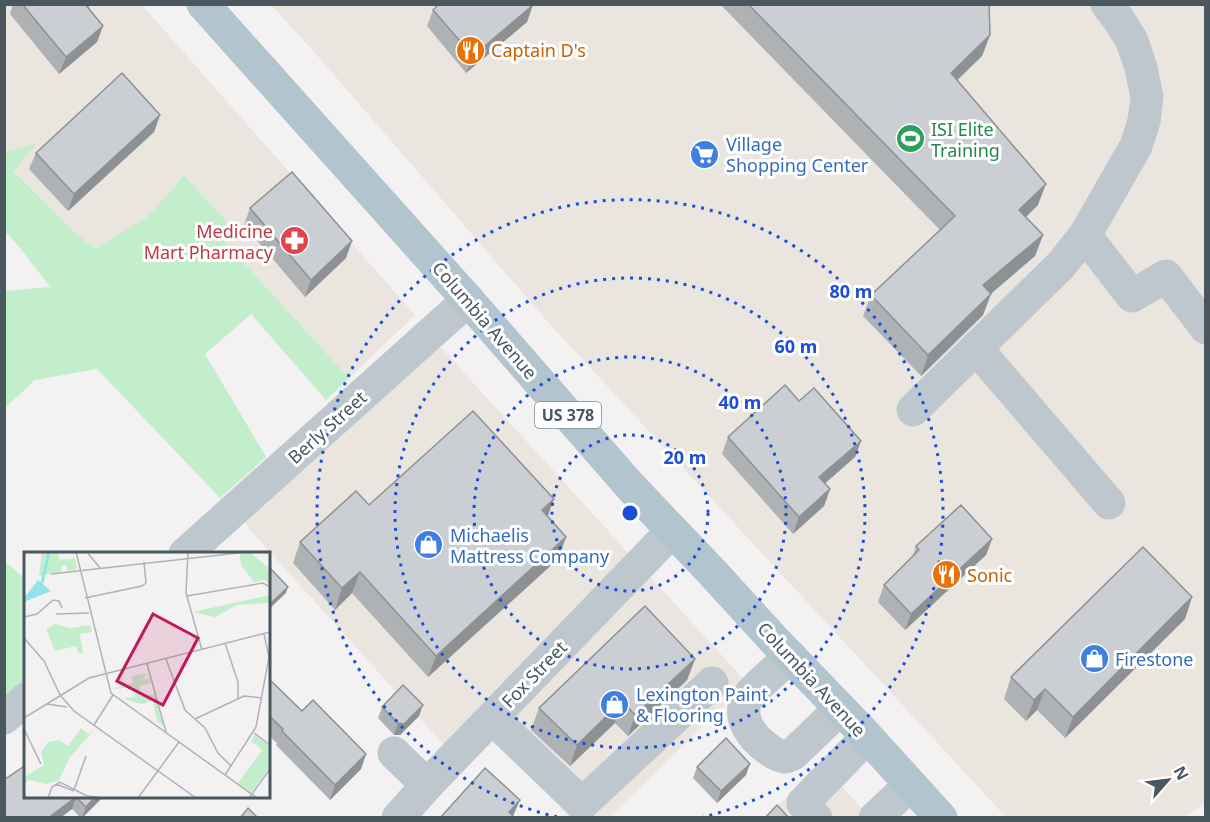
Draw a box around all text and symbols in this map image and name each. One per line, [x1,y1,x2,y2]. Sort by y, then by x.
restaurant icon: Captain D's [454,34,486,66]
place label: Captain D's [491,38,586,62]
place label: ISI Elite Training [931,117,1000,162]
sports icon: ISI Elite Training [894,123,926,155]
place label: Village Shopping Center [726,132,869,177]
supermarket icon: Village Shopping Center [689,138,721,170]
place label: Medicine Mart Pharmacy [144,219,274,264]
pharmacy icon: Medicine Mart Pharmacy [278,225,310,257]
street label: Columbia Avenue [427,256,543,384]
text: 80 m [830,279,872,303]
text: 60 m [775,334,817,358]
street label: Berly Street [283,385,372,469]
text: 40 m [719,390,761,414]
road number: US 378 [535,402,601,428]
text: 20 m [664,445,706,469]
centre of rings [620,503,640,523]
place label: Michaelis Mattress Company [450,523,610,568]
shop icon: Michaelis Mattress Company [413,529,445,561]
inset map [24,552,270,798]
restaurant icon: Sonic [930,559,962,591]
place label: Sonic [967,563,1013,587]
street label: Columbia Avenue [753,616,871,742]
street label: Fox Street [496,635,572,713]
shop icon: Firestone [1078,643,1110,675]
place label: Firestone [1115,647,1194,671]
place label: Lexington Paint & Flooring [636,682,769,727]
shop icon: Lexington Paint & Flooring [599,688,631,720]
north arrow [1138,750,1198,810]
text: N [1168,762,1194,784]

